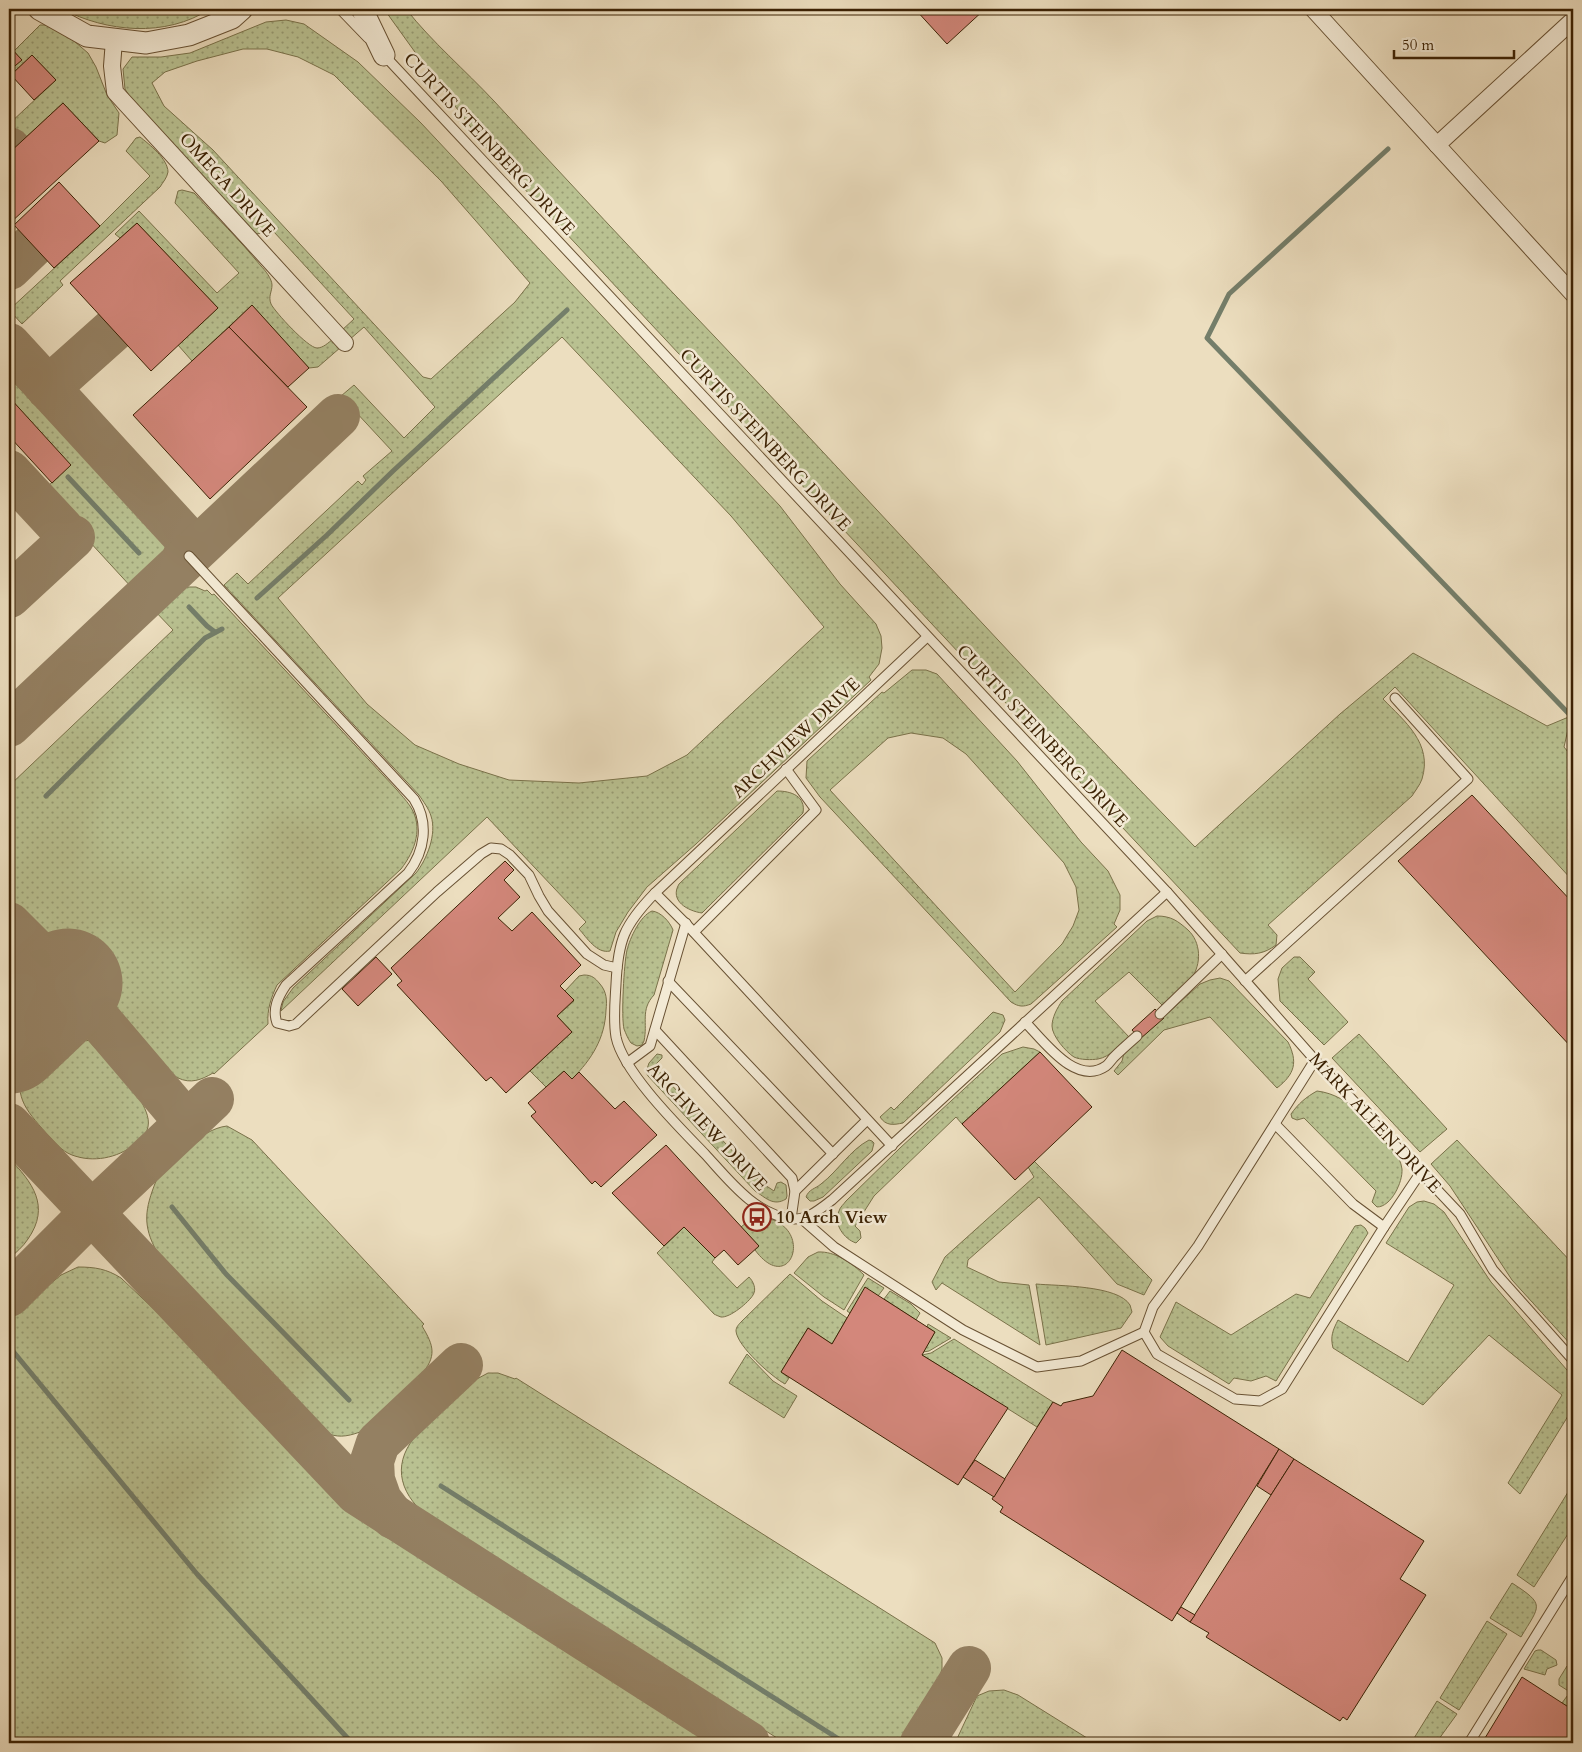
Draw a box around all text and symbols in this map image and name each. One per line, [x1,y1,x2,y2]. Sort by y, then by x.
scale bar [1394,28,1514,60]
text: 50 m [1402,35,1434,55]
street label: CURTIS STEINBERG DRIVE [398,47,580,241]
street label: OMEGA DRIVE [173,127,281,243]
street label: CURTIS STEINBERG DRIVE [674,343,856,537]
street label: CURTIS STEINBERG DRIVE [951,639,1133,833]
street label: ARCHVIEW DRIVE [726,672,866,804]
street label: MARK ALLEN DRIVE [1303,1047,1447,1199]
street label: ARCHVIEW DRIVE [641,1057,773,1197]
bus stop icon: 10 Arch View [742,1202,772,1232]
place label: 10 Arch View [776,1205,888,1230]

